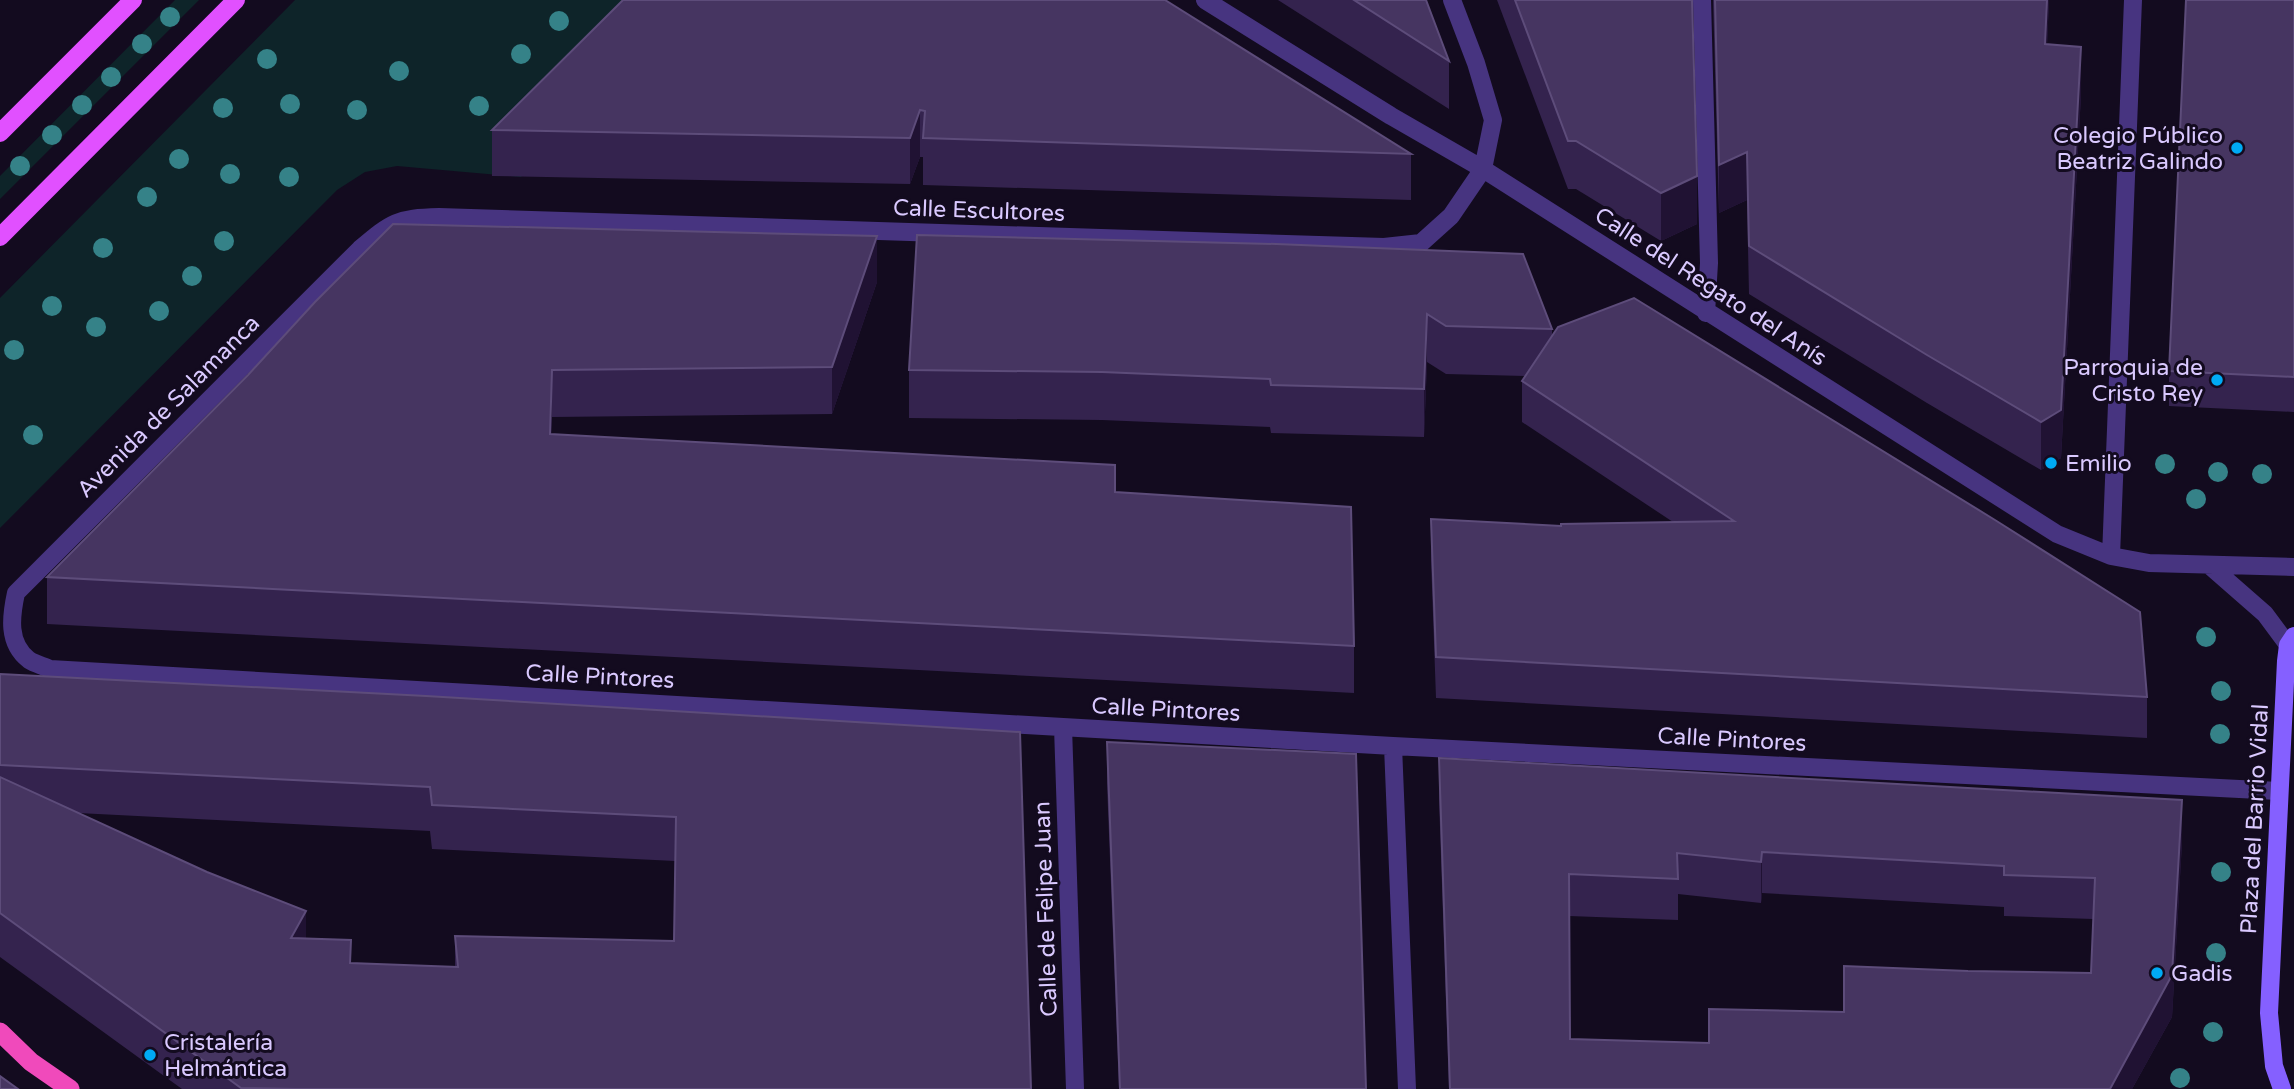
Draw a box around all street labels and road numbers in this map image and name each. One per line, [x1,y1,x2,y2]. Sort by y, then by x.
street label: Calle Escultores [892,194,1065,228]
street label: Calle del Regato del Anís [1589,201,1832,372]
street label: Avenida de Salamanca [71,309,266,504]
street label: Calle Pintores [525,659,675,695]
street label: Calle Pintores [1091,692,1241,728]
street label: Plaza del Barrio Vidal [2235,703,2275,935]
street label: Calle Pintores [1657,722,1807,758]
street label: Calle de Felipe Juan [1028,801,1064,1017]

